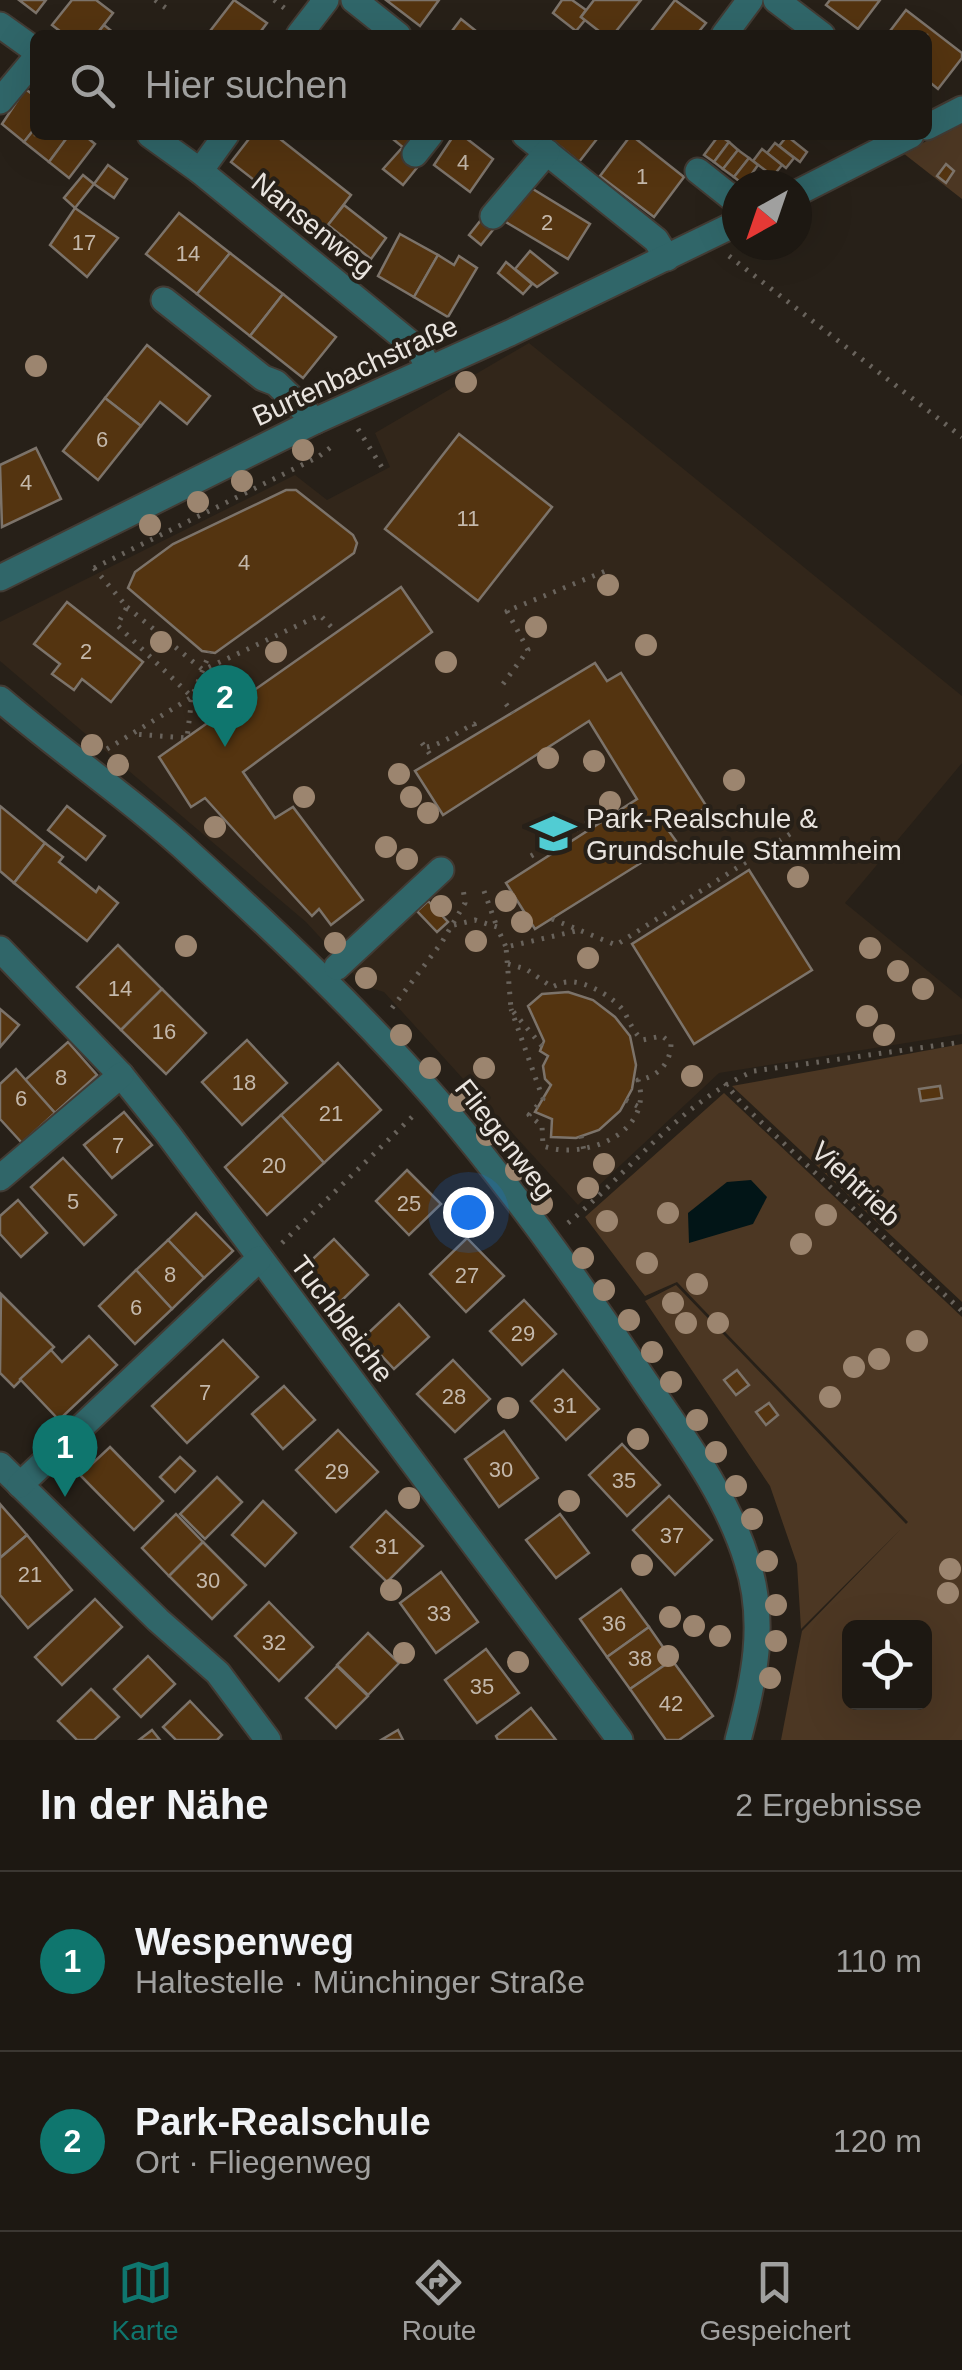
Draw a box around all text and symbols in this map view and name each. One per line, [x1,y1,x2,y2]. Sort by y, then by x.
search box [30,30,932,140]
icon: search [65,58,120,113]
text: Hier suchen [145,64,348,106]
house number: 4 [457,150,469,175]
house number: 1 [636,164,648,189]
street label: Nansenweg [246,166,380,284]
north arrow [722,170,812,260]
house number: 2 [541,210,553,235]
house number: 17 [72,230,96,255]
house number: 14 [176,241,200,266]
street label: Burtenbachstraße [248,310,462,432]
house number: 6 [96,427,108,452]
house number: 4 [20,470,32,495]
house number: 11 [457,506,479,531]
house number: 4 [238,550,250,575]
house number: 2 [80,639,92,664]
pin: 2 [192,664,258,747]
place label: Park-Realschule & Grundschule Stammheim [586,803,902,866]
school or university icon: Park-Realschule & Grundschule Stammheim [529,810,577,858]
house number: 14 [108,976,132,1001]
house number: 16 [152,1019,176,1044]
house number: 8 [55,1065,67,1090]
house number: 18 [232,1070,256,1095]
street label: Fliegenweg [449,1073,561,1205]
house number: 6 [15,1086,27,1111]
house number: 21 [319,1101,343,1126]
house number: 7 [112,1133,124,1158]
street label: Viehtrieb [805,1135,907,1233]
house number: 20 [262,1153,286,1178]
your location [443,1187,494,1238]
house number: 5 [67,1189,79,1214]
house number: 25 [397,1191,421,1216]
street label: Tuchbleiche [284,1250,400,1388]
house number: 8 [164,1262,176,1287]
house number: 27 [455,1263,479,1288]
house number: 6 [130,1295,142,1320]
house number: 29 [511,1321,535,1346]
house number: 7 [199,1380,211,1405]
house number: 28 [442,1384,466,1409]
house number: 31 [553,1393,577,1418]
pin: 1 [32,1414,98,1497]
house number: 30 [489,1457,513,1482]
house number: 29 [325,1459,349,1484]
house number: 35 [612,1468,636,1493]
house number: 37 [660,1523,684,1548]
house number: 31 [375,1534,399,1559]
house number: 21 [18,1562,42,1587]
house number: 30 [196,1568,220,1593]
house number: 33 [427,1601,451,1626]
house number: 36 [602,1611,626,1636]
map controls [842,1620,932,1710]
button: locate [842,1620,932,1710]
house number: 32 [262,1630,286,1655]
house number: 38 [628,1646,652,1671]
house number: 35 [470,1674,494,1699]
house number: 42 [659,1691,683,1716]
text: In der Nähe [40,1781,269,1828]
text: 2 Ergebnisse [735,1787,922,1823]
text: Wespenweg [135,1921,354,1963]
text: 1 [64,1943,81,1979]
text: 110 m [835,1943,922,1979]
text: Haltestelle · Münchinger Straße [135,1964,585,2000]
text: Park-Realschule [135,2101,431,2143]
text: 2 [64,2123,81,2159]
text: 120 m [833,2123,922,2159]
text: Ort · Fliegenweg [135,2144,372,2180]
tab: Karte [112,2255,179,2347]
tab: Route [402,2255,476,2347]
tab: Gespeichert [699,2255,850,2347]

